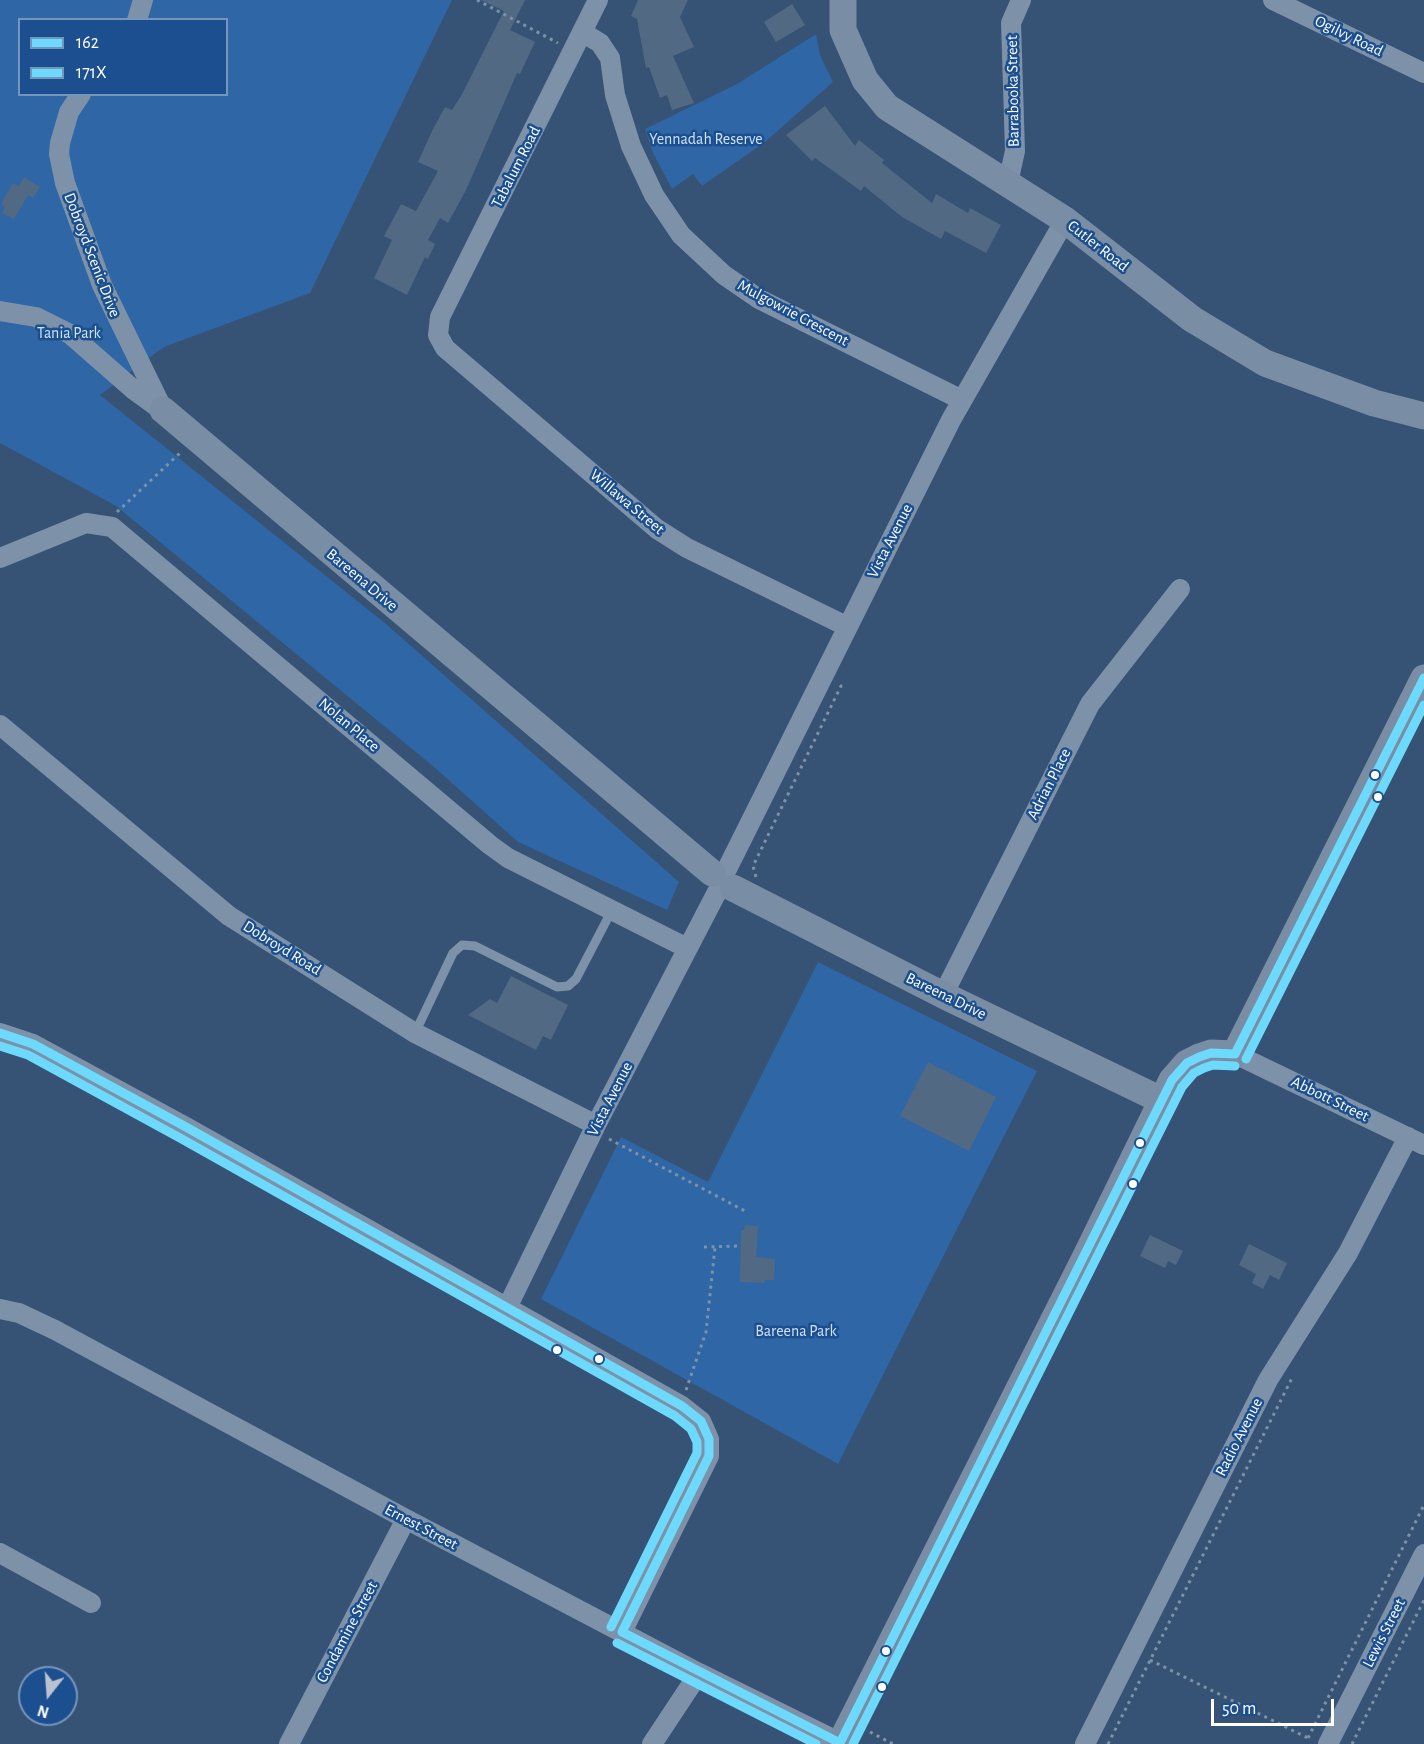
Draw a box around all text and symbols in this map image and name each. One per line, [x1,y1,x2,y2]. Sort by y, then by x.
street label: Ogilvy Road [1312,11,1386,61]
legend [18,18,228,96]
text: 162 [76,34,99,52]
street label: Barrabooka Street [1002,35,1024,147]
text: 171X [76,64,107,82]
street label: Tabalum Road [487,123,545,211]
park label: Yennadah Reserve [649,129,763,149]
street label: Dobroyd Scenic Drive [59,190,125,320]
street label: Cutler Road [1064,216,1132,276]
street label: Mulgowrie Crescent [734,276,852,350]
park label: Tania Park [37,323,101,343]
street label: Willawa Street [586,465,668,539]
street label: Vista Avenue [863,501,917,581]
street label: Bareena Drive [322,545,402,615]
street label: Nolan Place [315,694,383,756]
street label: Adrian Place [1023,745,1075,823]
unlabelled marker [1369,769,1381,781]
unlabelled marker [1372,791,1384,803]
street label: Dobroyd Road [239,916,325,980]
street label: Bareena Drive [903,968,989,1024]
street label: Vista Avenue [583,1059,637,1139]
street label: Abbott Street [1288,1072,1372,1126]
unlabelled marker [1134,1137,1146,1149]
unlabelled marker [1127,1178,1139,1190]
park label: Bareena Park [755,1321,837,1341]
unlabelled marker [551,1344,563,1356]
unlabelled marker [593,1353,605,1365]
street label: Radio Avenue [1211,1395,1267,1479]
street label: Ernest Street [381,1500,461,1554]
street label: Condamine Street [312,1578,382,1686]
street label: Lewis Street [1358,1595,1410,1671]
unlabelled marker [880,1645,892,1657]
north arrow [18,1666,78,1726]
unlabelled marker [876,1681,888,1693]
scale bar [1214,1687,1337,1725]
text: 50 m [1222,1700,1256,1718]
text: N [36,1702,51,1721]

